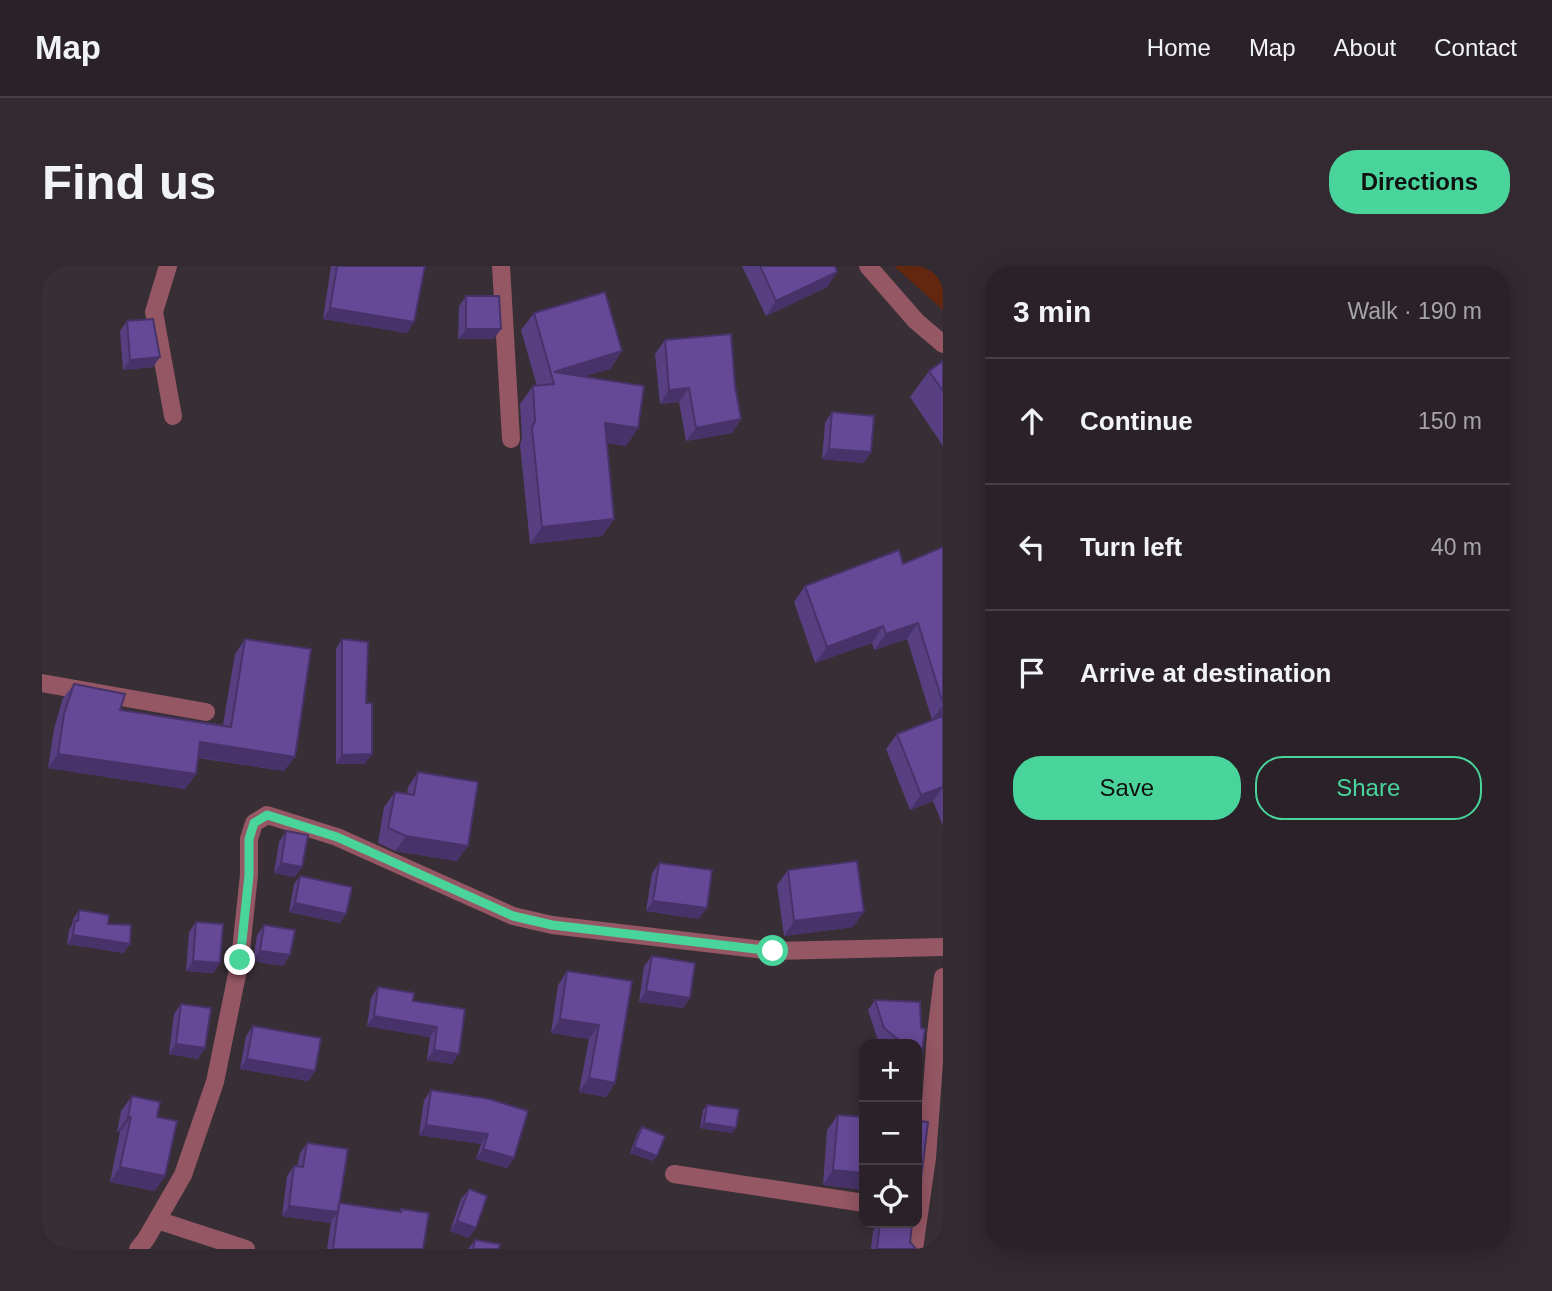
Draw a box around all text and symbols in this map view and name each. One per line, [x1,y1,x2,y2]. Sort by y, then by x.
text: Map [35,29,101,66]
text: Home [1147,34,1211,61]
text: Map [1249,34,1296,61]
text: About [1334,34,1396,61]
text: Contact [1434,34,1517,61]
button: Directions [1329,150,1510,214]
text: Find us [42,155,216,209]
text: 3 min [1013,295,1091,328]
text: Walk · 190 m [1347,298,1482,324]
icon: ahead [1013,402,1051,440]
text: Continue [1080,406,1193,436]
text: 150 m [1418,408,1482,434]
icon: left [1013,528,1051,566]
text: Turn left [1080,532,1182,562]
text: 40 m [1431,534,1482,560]
icon: arrive [1013,654,1051,692]
text: Arrive at destination [1080,658,1331,688]
button: Save [1013,756,1241,820]
button: Share [1255,756,1482,820]
route start [757,935,788,966]
route end [224,944,255,975]
map controls [859,1039,922,1228]
button: + [859,1039,922,1102]
button: − [859,1102,922,1165]
button: locate [859,1165,922,1228]

